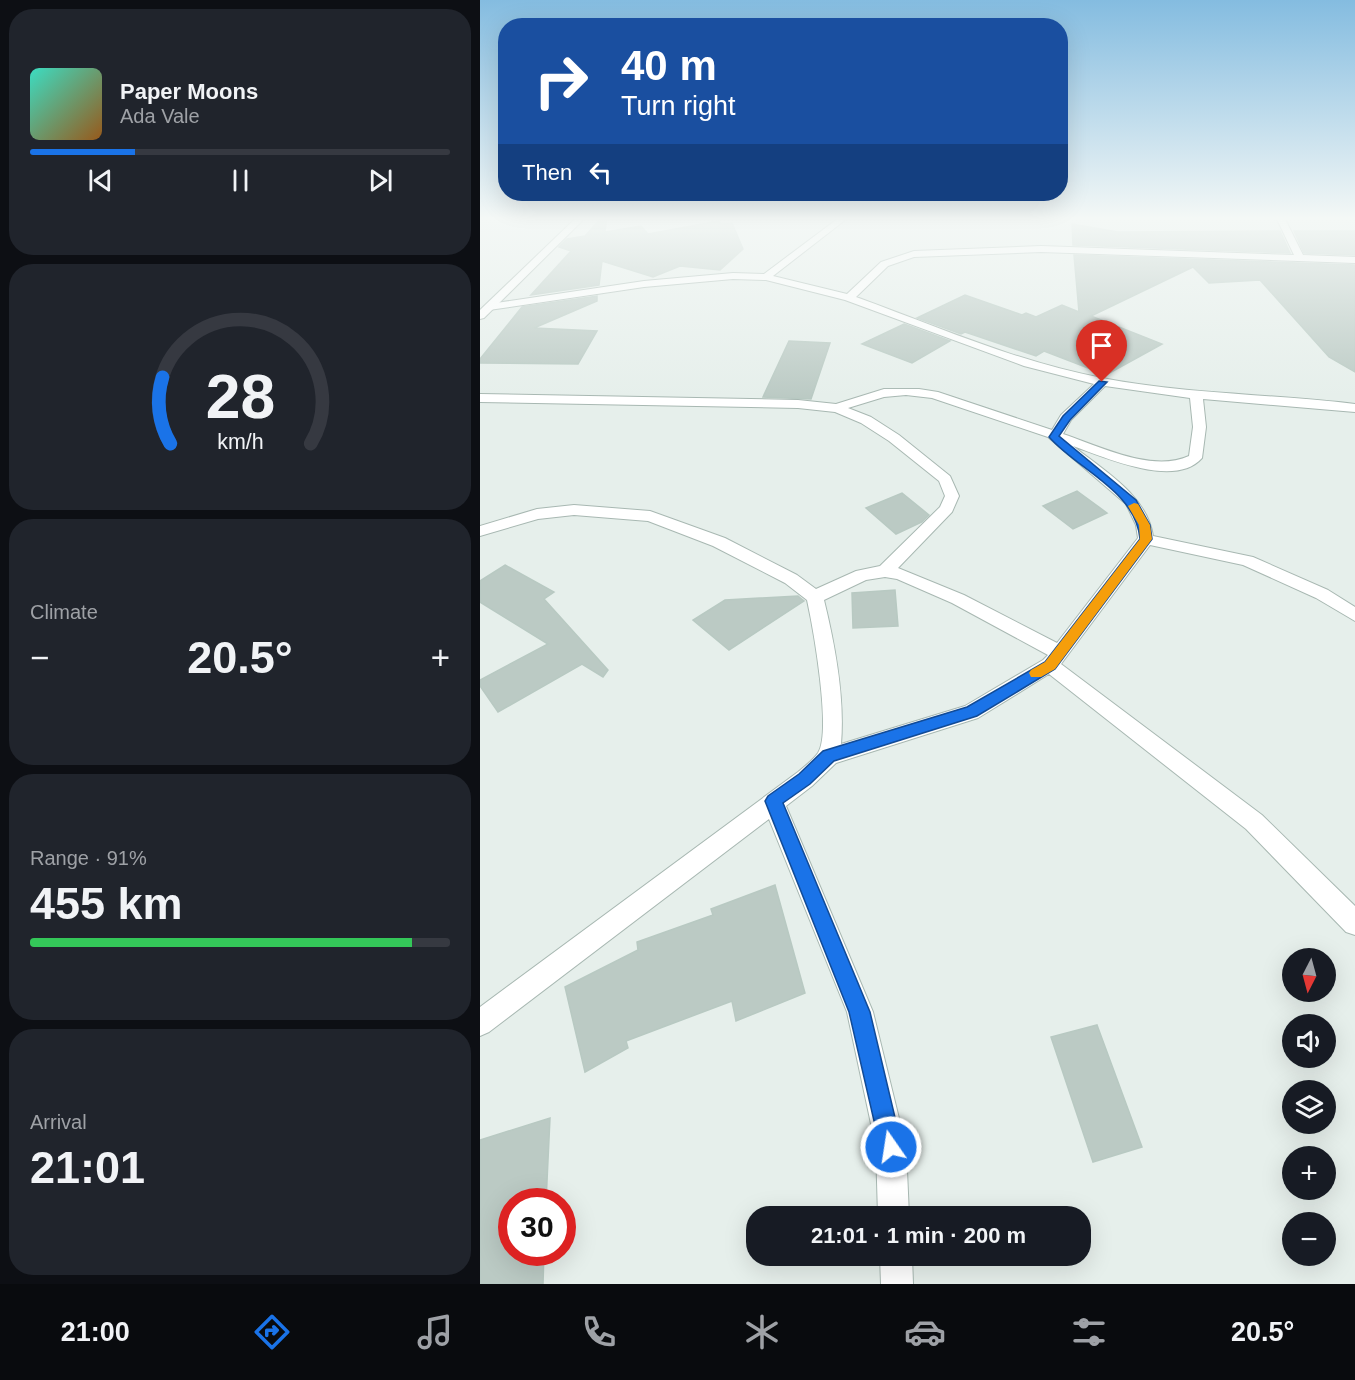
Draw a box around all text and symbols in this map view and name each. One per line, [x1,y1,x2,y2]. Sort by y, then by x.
icon: right [522,42,600,120]
text: 40 m [621,42,717,89]
text: Paper Moons [120,79,258,104]
text: Turn right [621,91,736,121]
text: Ada Vale [120,105,200,127]
icon: left [584,156,617,189]
text: Then [522,160,572,185]
icon: previous [84,164,117,197]
icon: pause [224,164,257,197]
icon: next [364,164,397,197]
pin [1076,320,1127,382]
icon: arrive [1085,329,1118,362]
text: 28 [205,362,275,431]
text: km/h [217,430,263,454]
text: Climate [30,601,98,623]
text: 20.5° [187,632,293,683]
text: − [30,639,49,676]
text: + [431,639,450,676]
text: Range · 91% [30,847,147,869]
text: 455 km [30,878,183,929]
north arrow [1282,948,1336,1002]
map controls [1282,948,1336,1266]
button: sound [1282,1014,1336,1068]
button: layers [1282,1080,1336,1134]
text: Arrival [30,1111,87,1133]
position arrow [859,1115,923,1179]
text: 21:01 [30,1142,145,1193]
button: + [1282,1146,1336,1200]
speed limit sign: 30 [498,1188,576,1266]
button: − [1282,1212,1336,1266]
text: 21:01 · 1 min · 200 m [811,1223,1026,1248]
icon: directions [251,1311,293,1353]
icon: music [414,1311,456,1353]
icon: phone [578,1311,620,1353]
icon: climate [741,1311,783,1353]
icon: car [904,1311,946,1353]
icon: filters [1068,1311,1110,1353]
text: 21:00 [61,1317,130,1347]
text: 20.5° [1231,1317,1294,1347]

